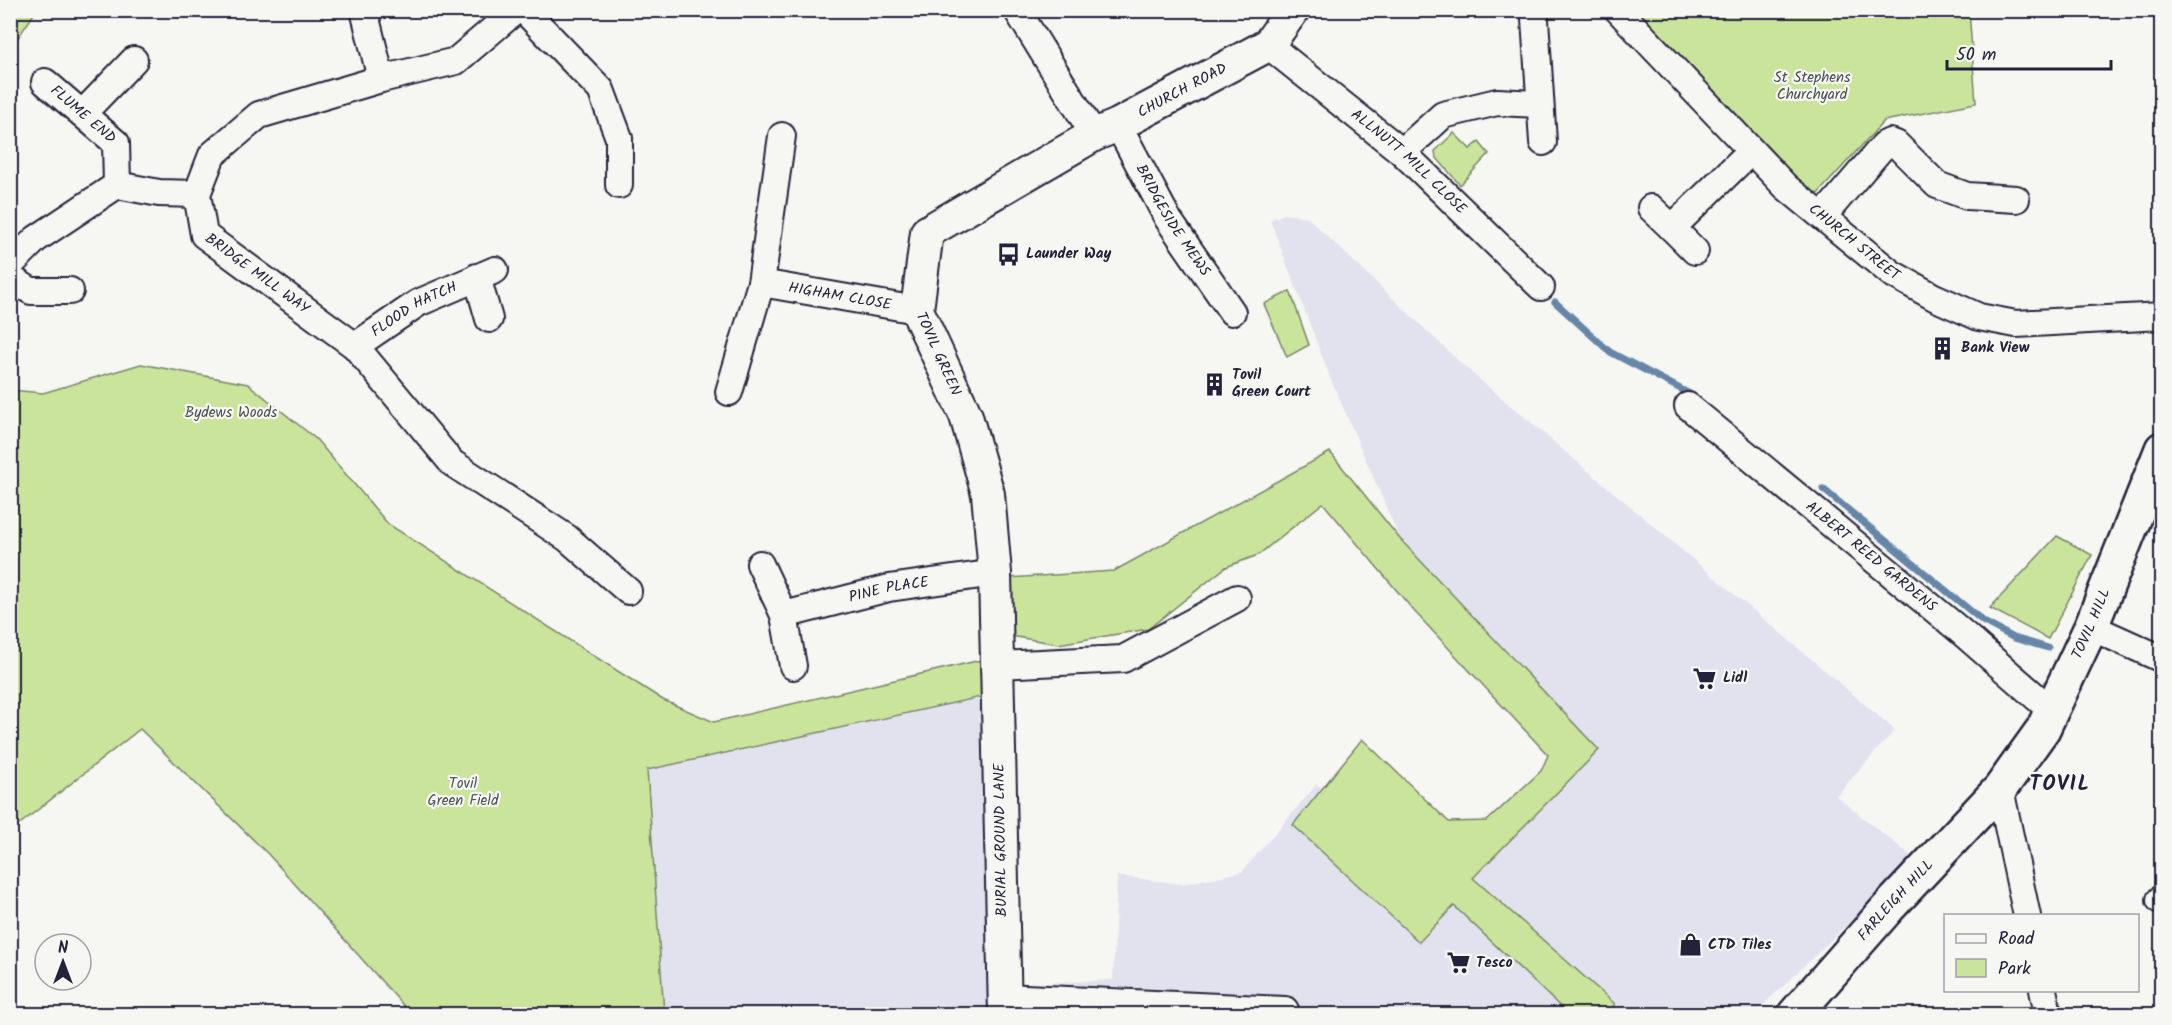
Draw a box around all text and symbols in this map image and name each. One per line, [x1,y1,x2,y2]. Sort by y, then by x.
scale bar [1947,33,2110,71]
text: 50 m [1956,41,1996,70]
street label: CHURCH ROAD [1133,57,1232,124]
park label: St Stephens Churchyard [1774,66,1851,107]
street label: FLUME END [45,79,121,150]
street label: ALLNUTT MILL CLOSE [1345,103,1473,221]
street label: BRIDGESIDE MEWS [1129,160,1216,281]
street label: CHURCH STREET [1803,198,1906,289]
street label: BRIDGE MILL WAY [200,227,316,321]
bus stop icon: Launder Way [995,241,1021,267]
place label: Launder Way [1026,242,1111,266]
street label: FLOOD HATCH [366,275,461,344]
street label: HIGHAM CLOSE [786,276,894,318]
street label: TOVIL GREEN [909,308,967,400]
building icon: Bank View [1930,335,1956,361]
place label: Bank View [1961,336,2030,360]
place label: Tovil Green Court [1232,363,1311,404]
building icon: Tovil Green Court [1201,371,1227,397]
park label: Bydews Woods [185,401,278,425]
street label: ALBERT REED GARDENS [1800,495,1942,618]
street label: PINE PLACE [846,570,932,610]
street label: TOVIL HILL [2065,585,2117,663]
supermarket icon: Lidl [1692,665,1718,691]
place label: Lidl [1723,666,1747,690]
street label: BURIAL GROUND LANE [988,762,1014,917]
district label: TOVIL [2029,768,2091,801]
park label: Tovil Green Field [428,772,499,813]
street label: FARLEIGH HILL [1852,854,1940,947]
legend [1944,914,2139,992]
text: Road [1998,925,2035,954]
north arrow [33,932,93,992]
shop icon: CTD Tiles [1677,932,1703,958]
place label: CTD Tiles [1708,933,1772,957]
text: N [58,936,68,961]
supermarket icon: Tesco [1445,950,1471,976]
place label: Tesco [1476,951,1513,975]
text: Park [1998,955,2031,984]

